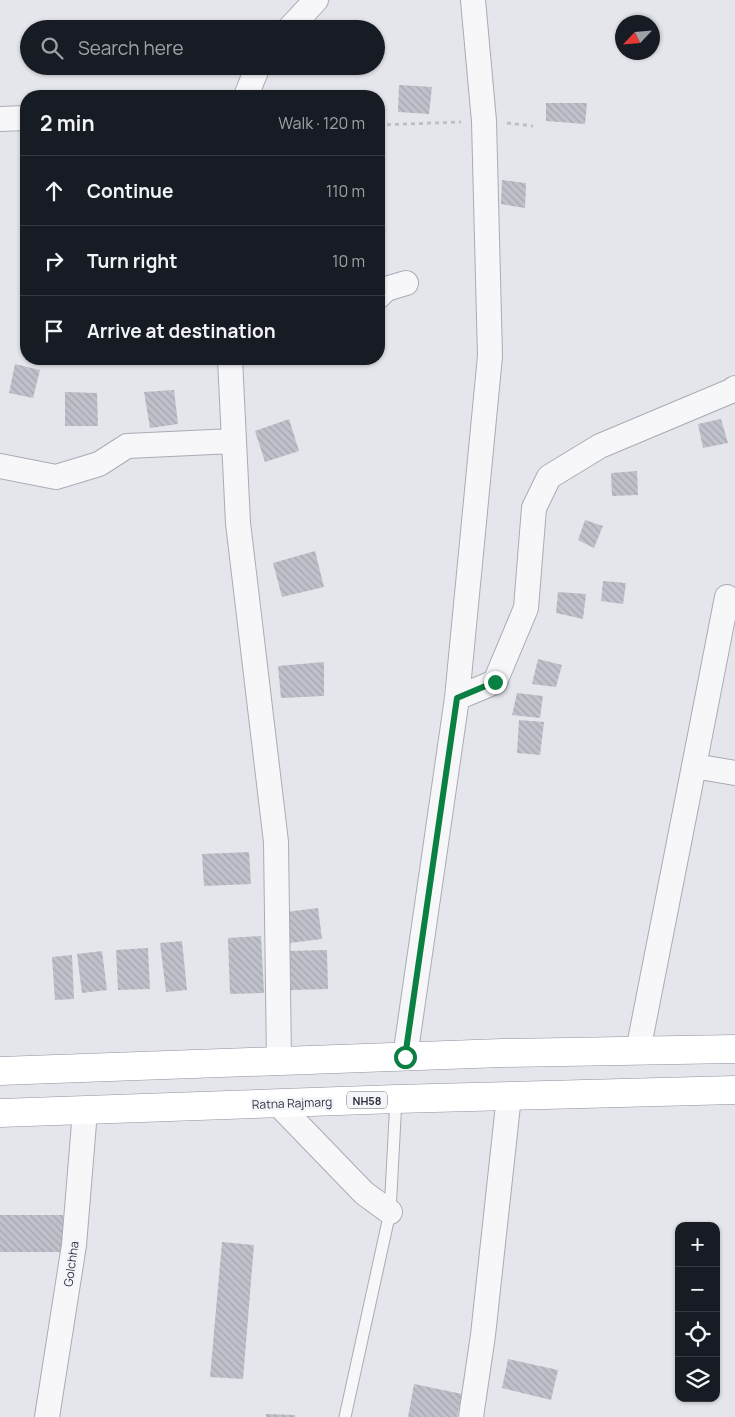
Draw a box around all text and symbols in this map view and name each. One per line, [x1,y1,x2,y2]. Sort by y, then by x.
north arrow [615,15,660,60]
search box [20,20,385,75]
icon: search [38,34,66,62]
text: Search here [78,35,184,61]
text: 2 min [40,109,95,137]
text: Walk · 120 m [278,112,365,134]
icon: ahead [40,177,68,205]
text: Continue [87,178,173,204]
text: 110 m [326,180,365,202]
icon: right [40,247,68,275]
text: Turn right [87,248,177,274]
text: 10 m [332,250,365,272]
icon: arrive [40,317,68,345]
text: Arrive at destination [87,318,276,344]
route end [484,671,507,694]
route start [394,1046,417,1069]
road number: NH58 [347,1092,387,1108]
street label: Ratna Rajmarg [251,1093,333,1113]
map controls [675,1222,720,1402]
button: + [675,1222,720,1267]
street label: Golchha [59,1240,83,1288]
button: − [675,1267,720,1312]
button: locate [675,1312,720,1357]
button: layers [675,1357,720,1402]

